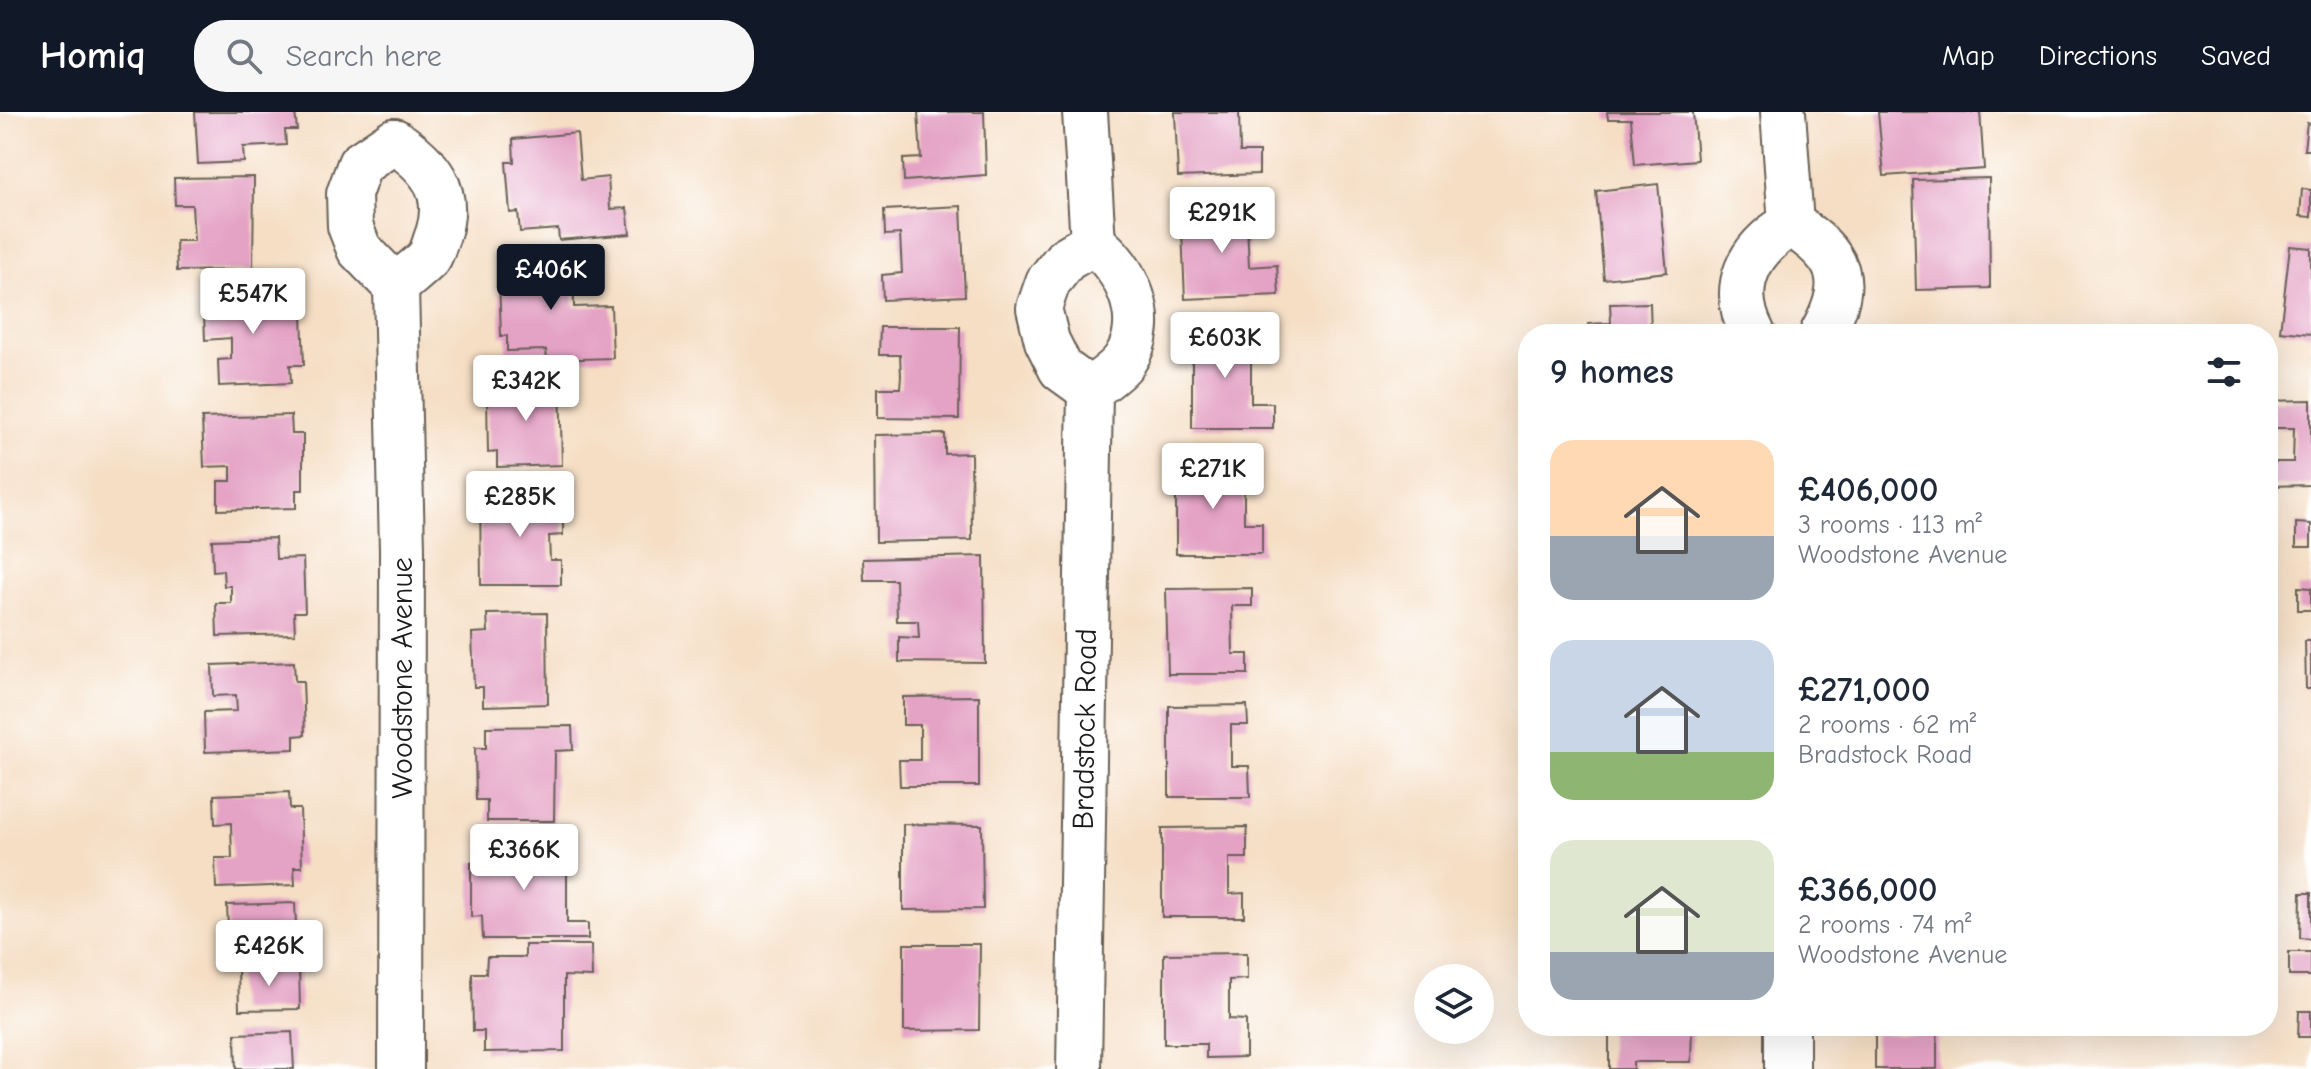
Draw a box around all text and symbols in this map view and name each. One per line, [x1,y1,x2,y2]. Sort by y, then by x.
search box [194,20,754,92]
text: Homiq [40,34,146,78]
icon: search [222,34,266,78]
text: Search here [286,39,442,74]
text: Map [1942,40,1995,72]
text: Directions [2039,40,2157,72]
text: Saved [2201,40,2271,72]
pin: £291K [1166,187,1278,255]
text: £291K [1188,198,1256,228]
pin: £406K [495,244,607,312]
text: £406K [515,255,587,285]
pin: £547K [197,268,309,336]
text: £547K [218,279,288,309]
pin: £603K [1169,312,1281,380]
text: £603K [1188,323,1262,353]
icon: filters [2202,350,2246,394]
text: 9 homes [1550,352,1674,392]
pin: £342K [470,355,582,423]
text: £342K [491,366,561,396]
pin: £271K [1157,443,1269,511]
text: £271K [1180,454,1246,484]
text: £406,000 [1798,470,1938,510]
pin: £285K [464,471,576,539]
icon: home [1614,472,1710,568]
text: £285K [484,482,556,512]
text: 3 rooms · 113 m² [1798,510,1982,540]
text: Woodstone Avenue [1798,540,2007,570]
street label: Woodstone Avenue [385,557,420,799]
street label: Bradstock Road [1065,628,1104,830]
text: £271,000 [1798,670,1930,710]
icon: home [1614,672,1710,768]
text: 2 rooms · 62 m² [1798,710,1976,740]
text: Bradstock Road [1798,740,1972,770]
pin: £366K [468,824,580,892]
text: £366K [488,835,560,865]
text: £366,000 [1798,870,1938,910]
icon: home [1614,872,1710,968]
text: 2 rooms · 74 m² [1798,910,1971,940]
pin: £426K [213,920,325,988]
text: £426K [234,931,304,961]
text: Woodstone Avenue [1798,940,2007,970]
map controls [1414,964,1494,1044]
button: layers [1414,964,1494,1044]

